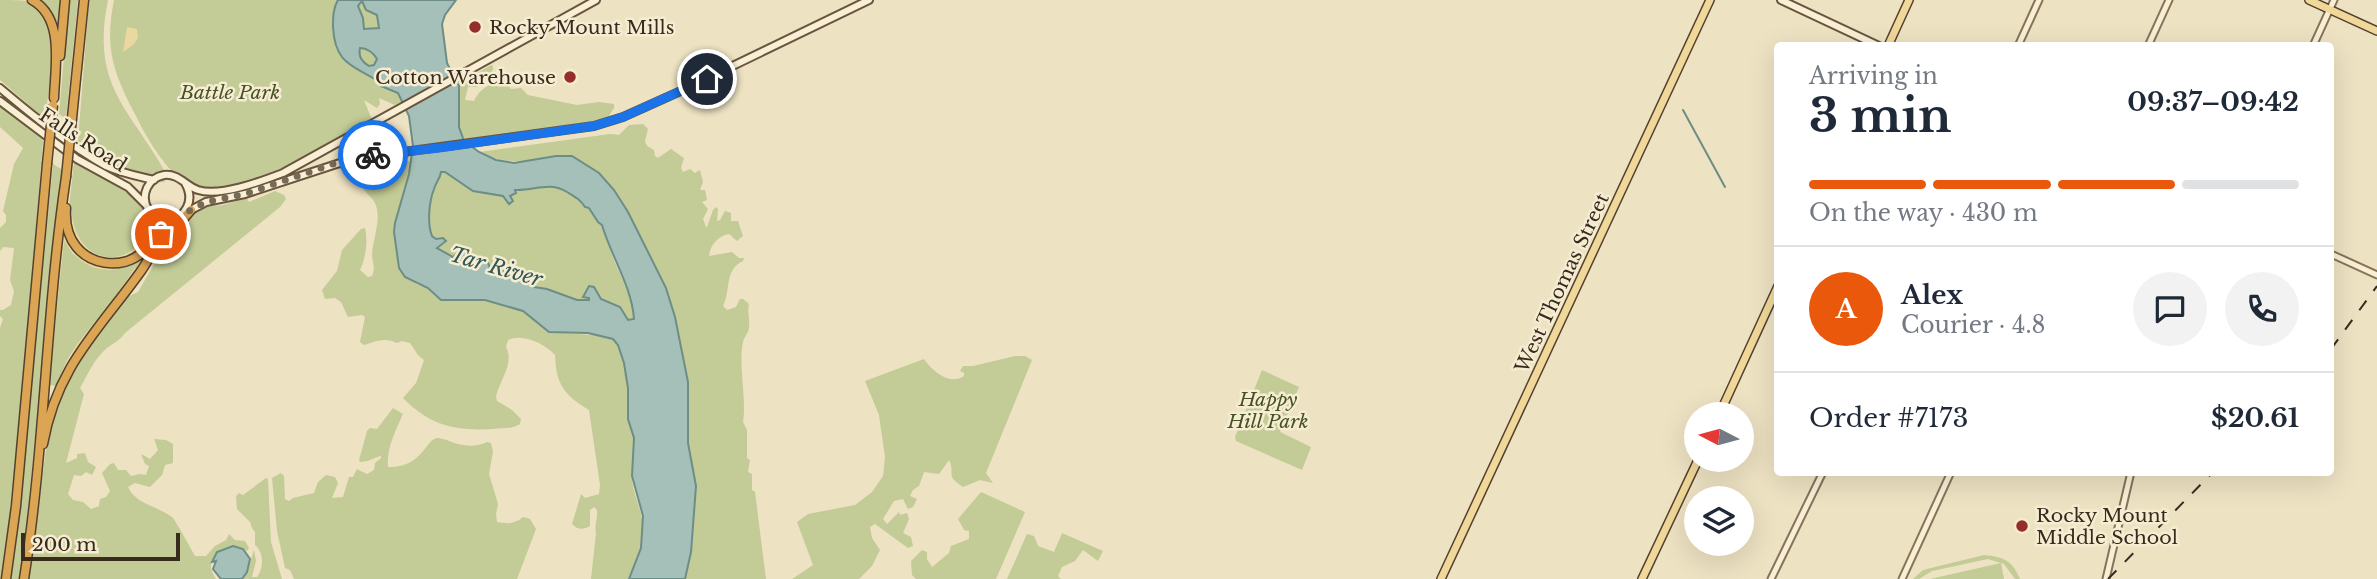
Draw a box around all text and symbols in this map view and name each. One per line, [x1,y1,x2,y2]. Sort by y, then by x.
place label: Rocky Mount Mills [489,16,674,39]
marker: Rocky Mount Mills [467,19,483,35]
pin [677,49,737,109]
icon: home [688,60,726,98]
text: Arriving in [1809,62,1938,90]
place label: Cotton Warehouse [375,66,556,89]
marker: Cotton Warehouse [562,69,578,85]
park label: Battle Park [179,81,280,104]
text: 09:37–09:42 [2127,86,2299,118]
text: 3 min [1809,87,1951,144]
street label: Falls Road [35,103,131,177]
courier [338,120,408,190]
icon: bike [354,136,392,174]
street label: West Thomas Street [1510,189,1614,377]
text: On the way · 430 m [1809,199,2038,227]
pin [131,204,191,264]
icon: bag [142,215,180,253]
water label: Tar River [447,241,547,293]
button: chat [2133,272,2207,346]
button: phone [2225,272,2299,346]
text: Alex [1901,279,1963,311]
text: A [1835,293,1857,325]
text: Courier · 4.8 [1901,311,2046,339]
park label: Happy Hill Park [1226,388,1309,433]
north arrow [1684,402,1754,472]
map controls [1684,402,1754,556]
text: Order #7173 [1809,402,1968,434]
text: $20.61 [2211,402,2299,434]
button: layers [1684,486,1754,556]
place label: Rocky Mount Middle School [2036,504,2178,549]
marker: Rocky Mount Middle School [2014,518,2030,534]
scale bar [21,530,180,562]
text: 200 m [32,533,97,556]

